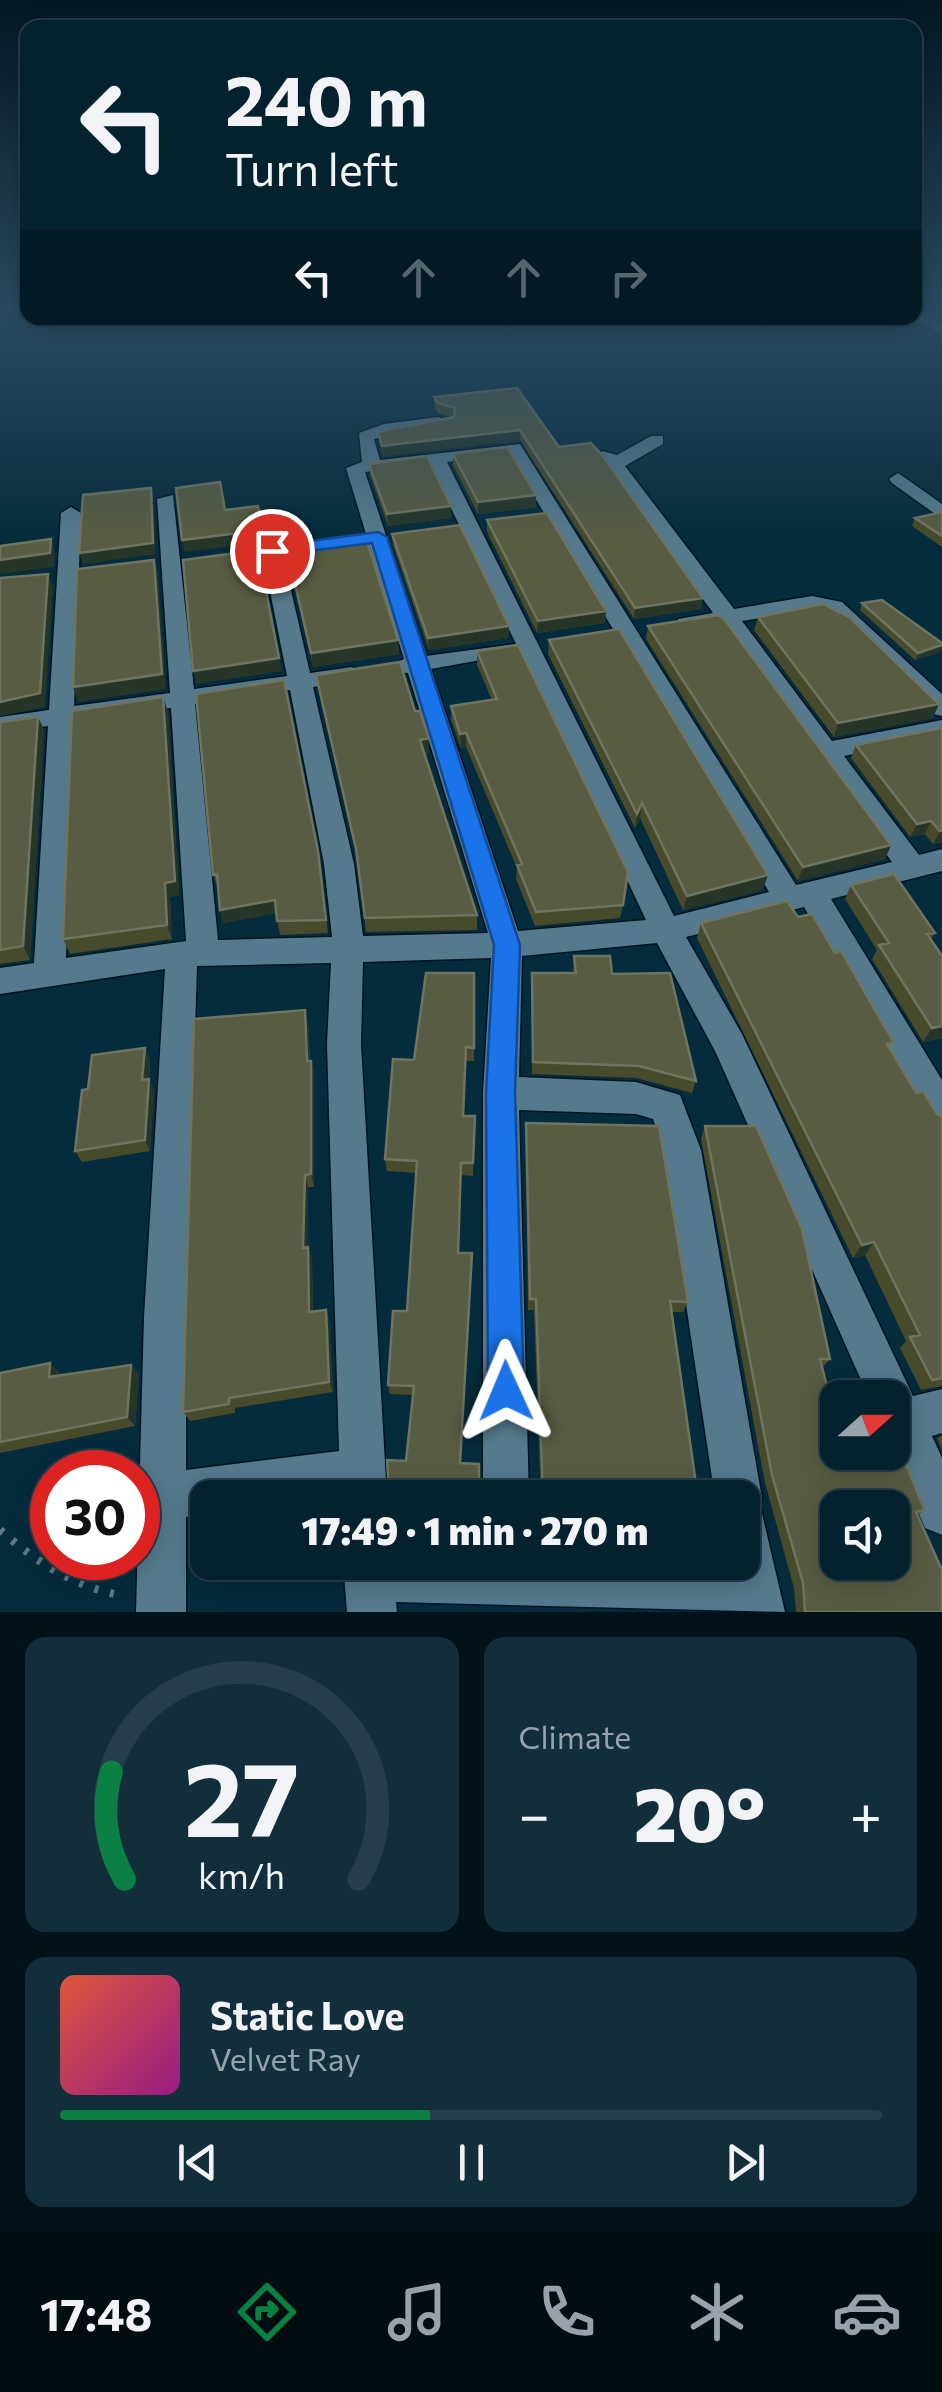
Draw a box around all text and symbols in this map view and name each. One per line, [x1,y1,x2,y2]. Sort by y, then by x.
text: 240 m [225,55,428,140]
icon: left [60,60,190,190]
text: Turn left [225,140,399,195]
icon: left [286,250,341,305]
icon: ahead [391,250,446,305]
icon: ahead [496,250,551,305]
icon: right [601,250,656,305]
pin [230,509,315,594]
icon: arrive [245,524,300,579]
position arrow [454,1339,558,1443]
north arrow [820,1380,910,1470]
map controls [820,1380,910,1580]
speed limit sign: 30 [30,1450,160,1580]
button: sound [820,1490,910,1580]
text: 17:49 · 1 min · 270 m [301,1506,649,1553]
text: Climate [519,1716,631,1756]
text: 27 [184,1731,300,1858]
text: 20° [634,1766,766,1857]
text: − [519,1779,550,1846]
text: + [850,1779,882,1846]
text: km/h [198,1853,285,1896]
text: Static Love [210,1991,405,2038]
text: Velvet Ray [210,2038,361,2078]
icon: previous [170,2135,225,2190]
icon: pause [444,2135,499,2190]
icon: next [718,2135,773,2190]
icon: directions [232,2277,302,2347]
icon: music [382,2277,452,2347]
icon: phone [532,2277,602,2347]
icon: climate [682,2277,752,2347]
icon: car [832,2277,902,2347]
text: 17:48 [40,2285,152,2340]

